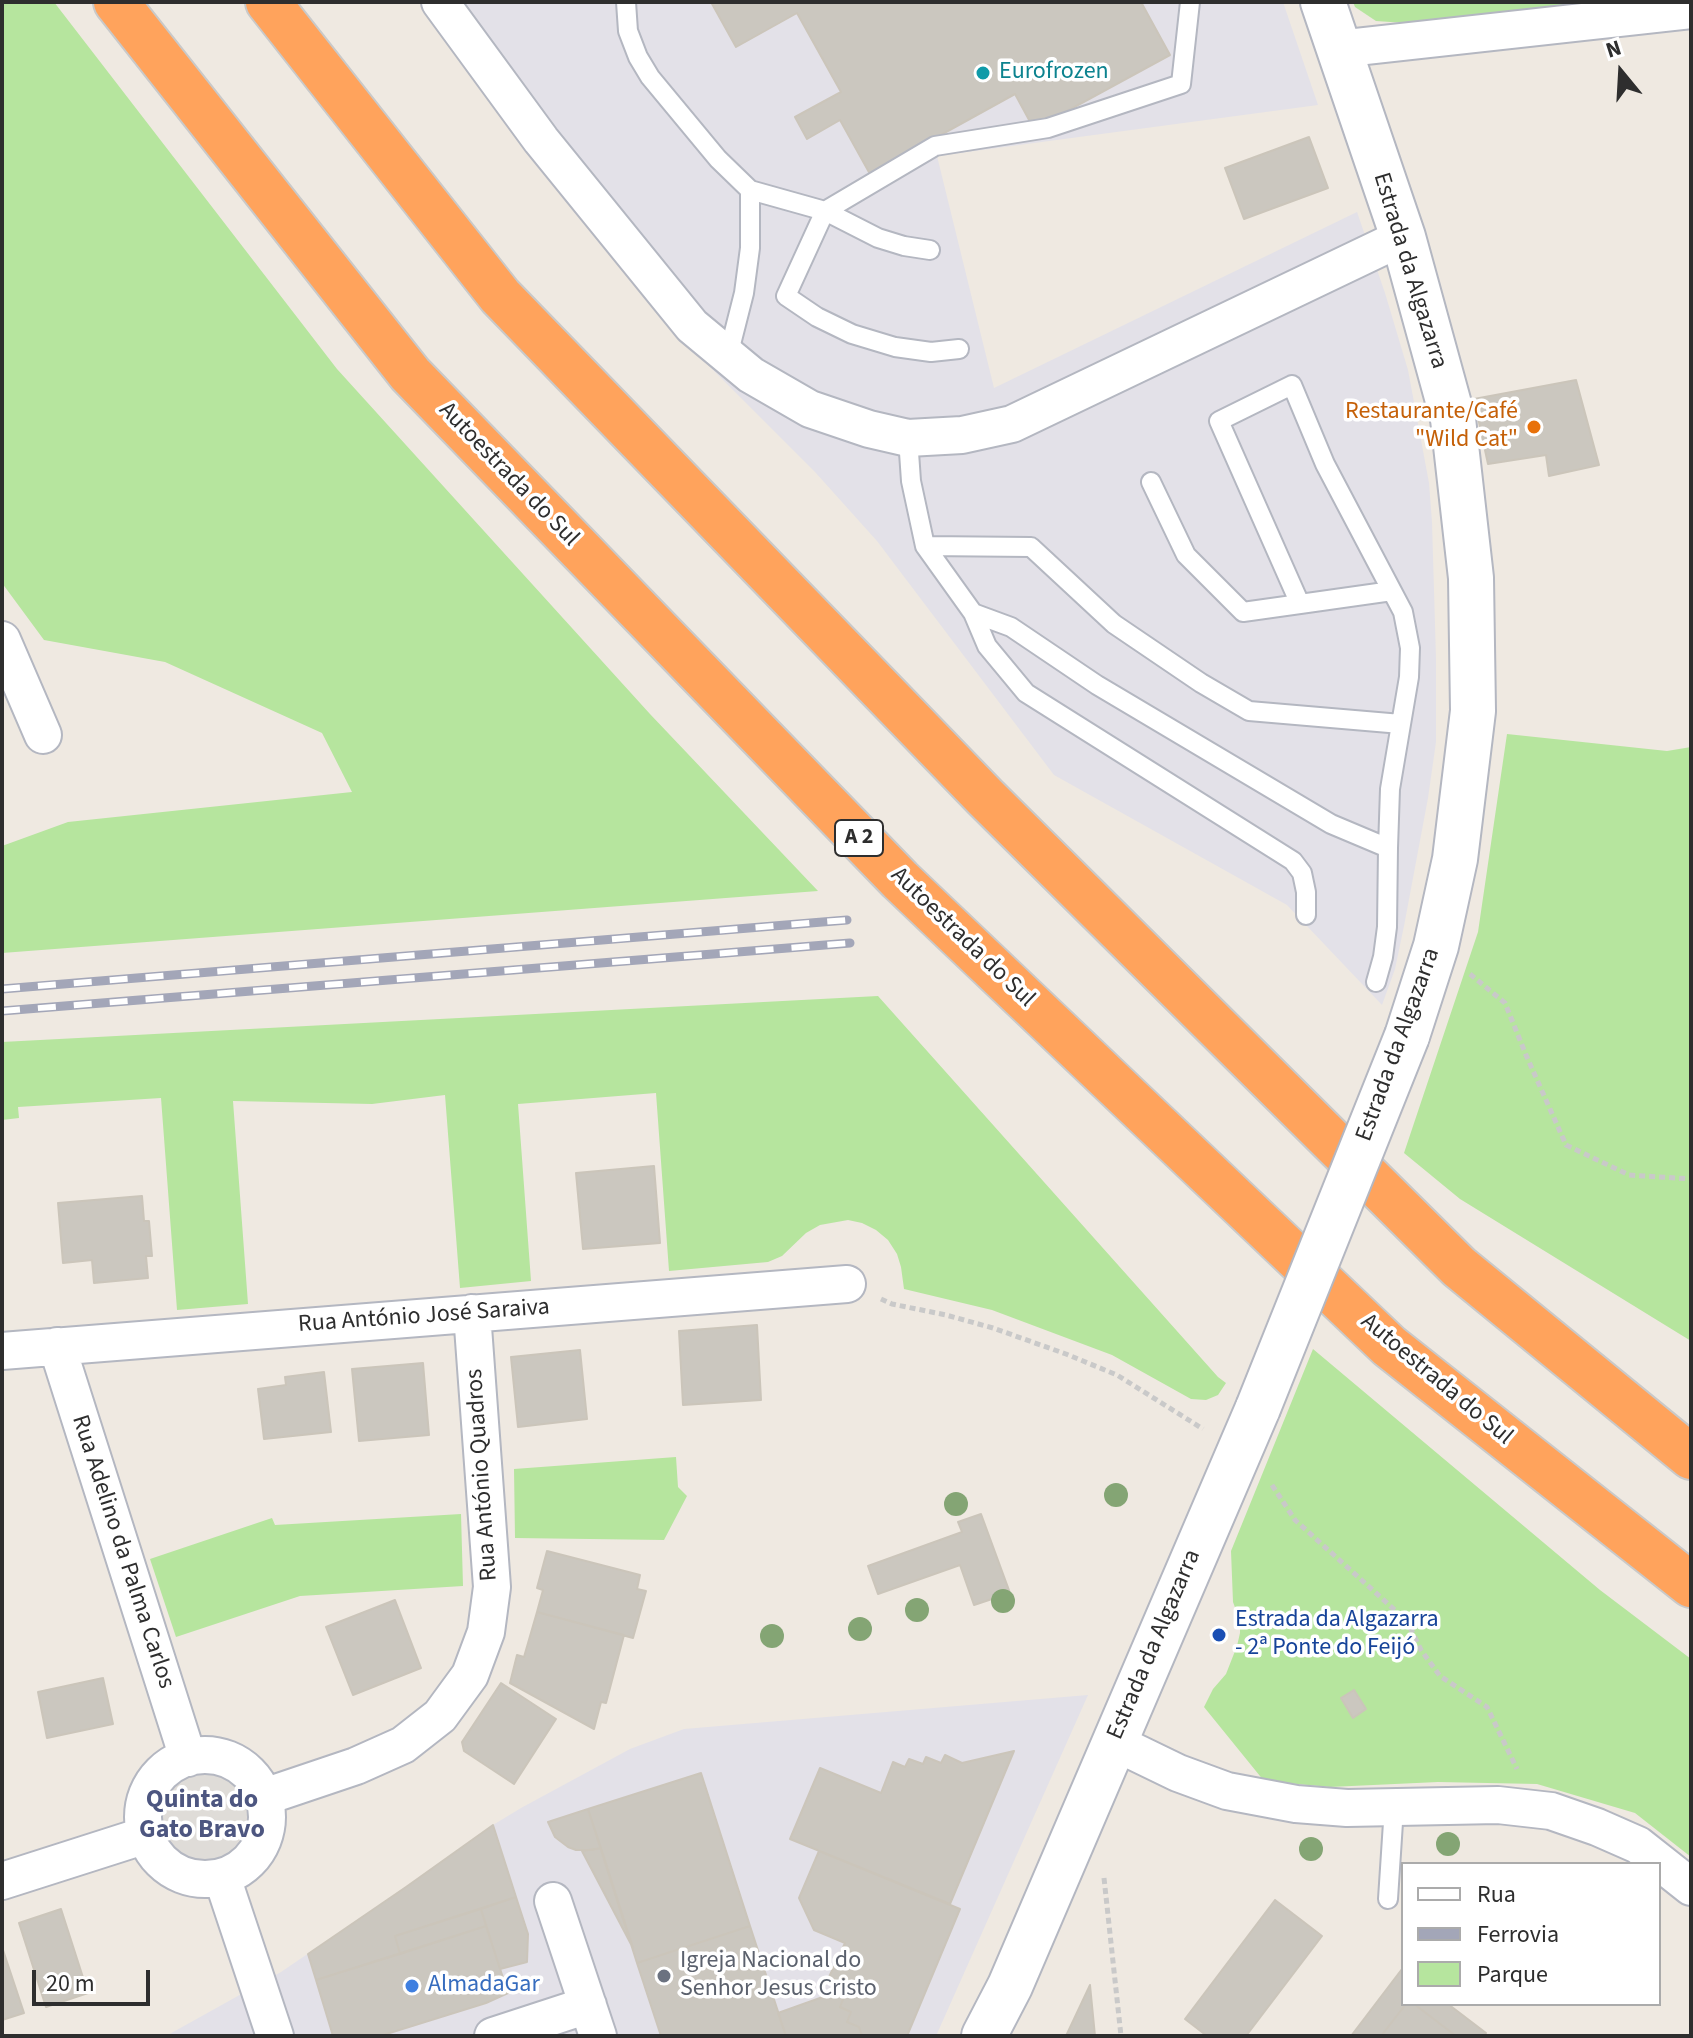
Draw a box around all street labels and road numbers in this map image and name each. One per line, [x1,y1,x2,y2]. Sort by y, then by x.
street label: Estrada da Algazarra [1365,169,1453,373]
street label: Autoestrada do Sul [432,397,584,553]
road number: A 2 [835,820,883,856]
street label: Autoestrada do Sul [884,862,1040,1014]
street label: Estrada da Algazarra [1351,944,1447,1146]
street label: Rua António José Saraiva [297,1294,551,1340]
street label: Autoestrada do Sul [1354,1308,1518,1452]
street label: Rua António Quadros [461,1368,505,1582]
street label: Rua Adelino da Palma Carlos [64,1412,180,1692]
street label: Estrada da Algazarra [1102,1546,1208,1744]

